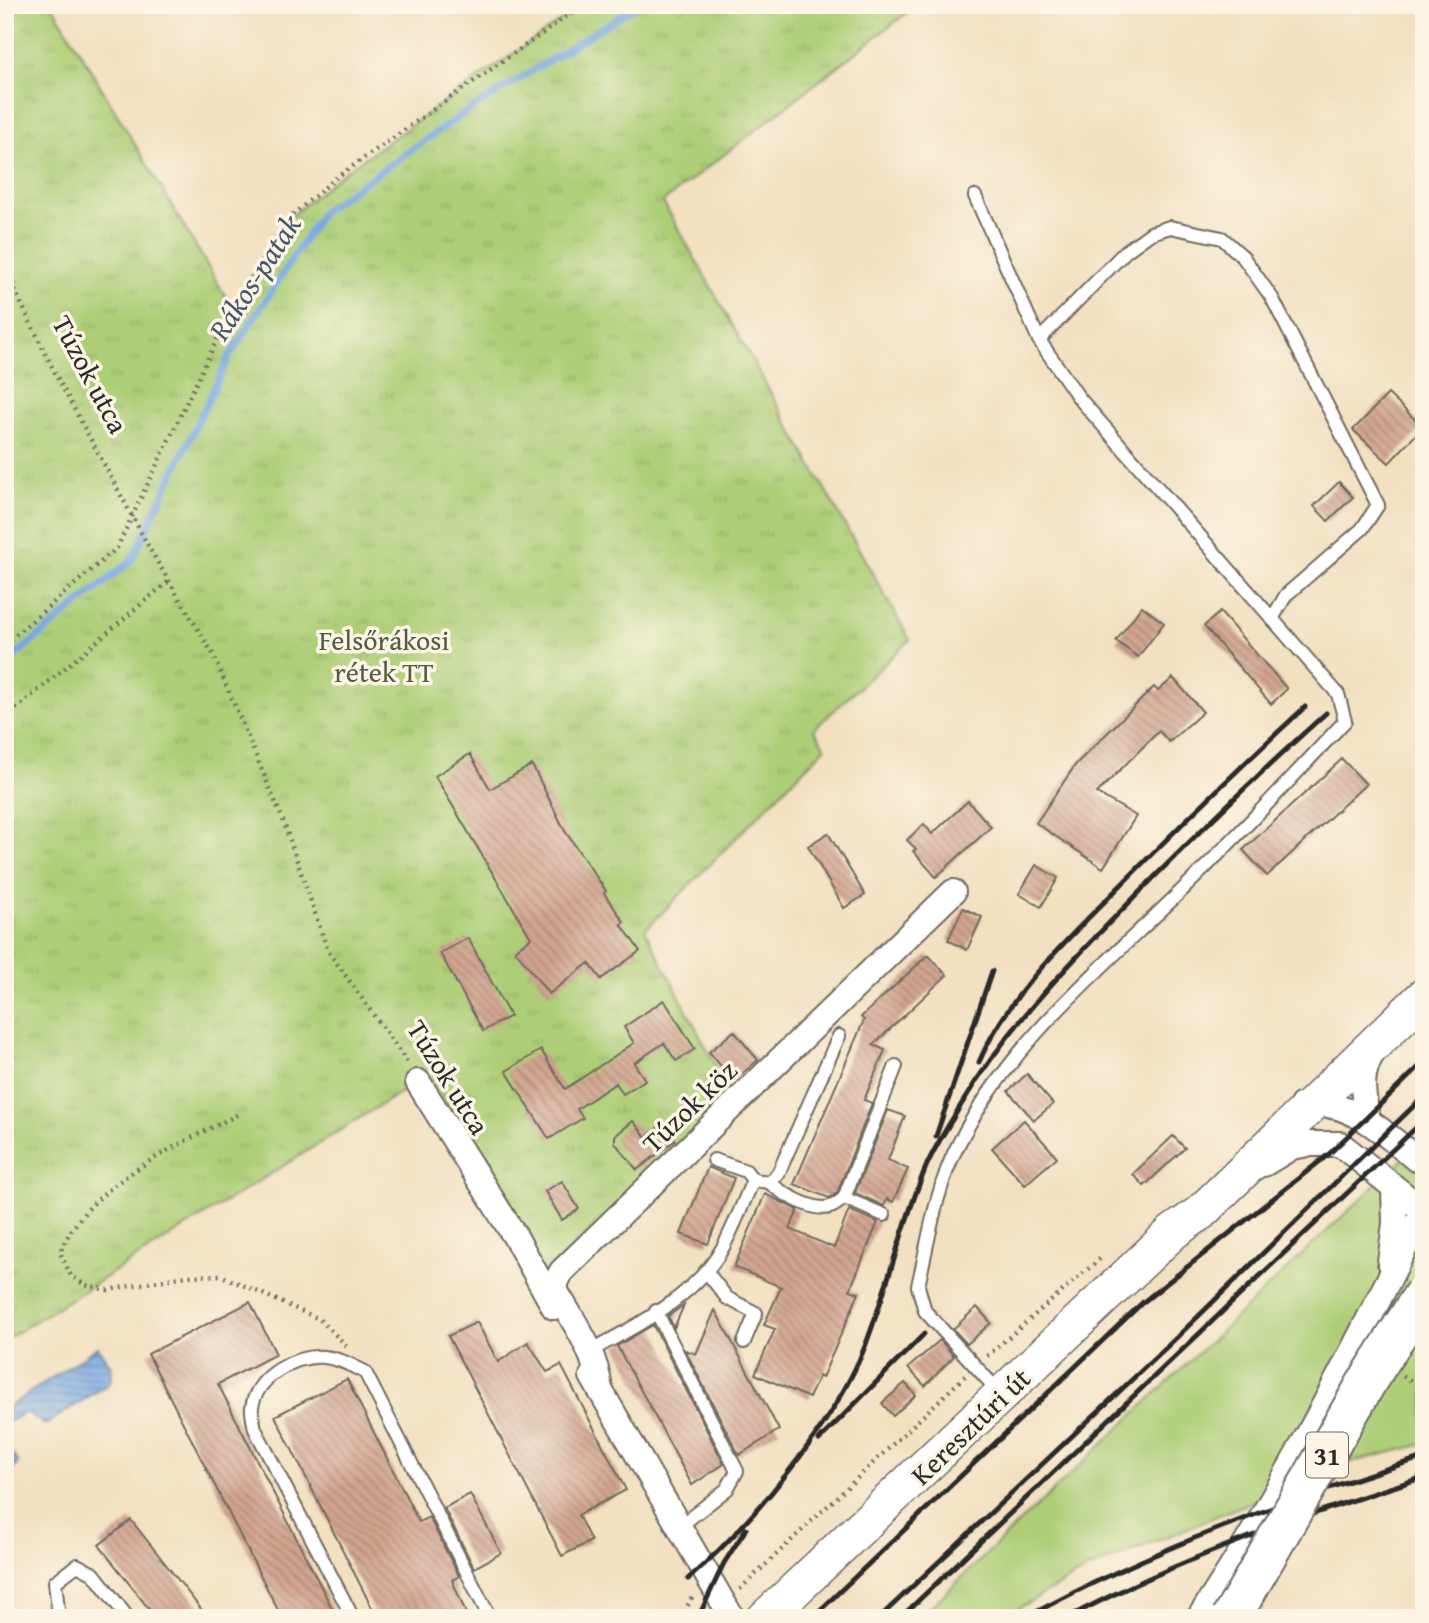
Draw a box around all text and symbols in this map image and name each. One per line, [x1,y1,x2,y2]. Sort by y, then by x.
water label: Rákos-patak [196,205,311,349]
street label: Túzok utca [43,308,140,441]
park label: Felsőrákosi rétek TT [319,619,449,692]
street label: Túzok utca [398,1012,501,1143]
street label: Túzok köz [632,1050,746,1162]
street label: Keresztúri út [901,1358,1039,1494]
road number: 31 [1306,1432,1348,1478]

